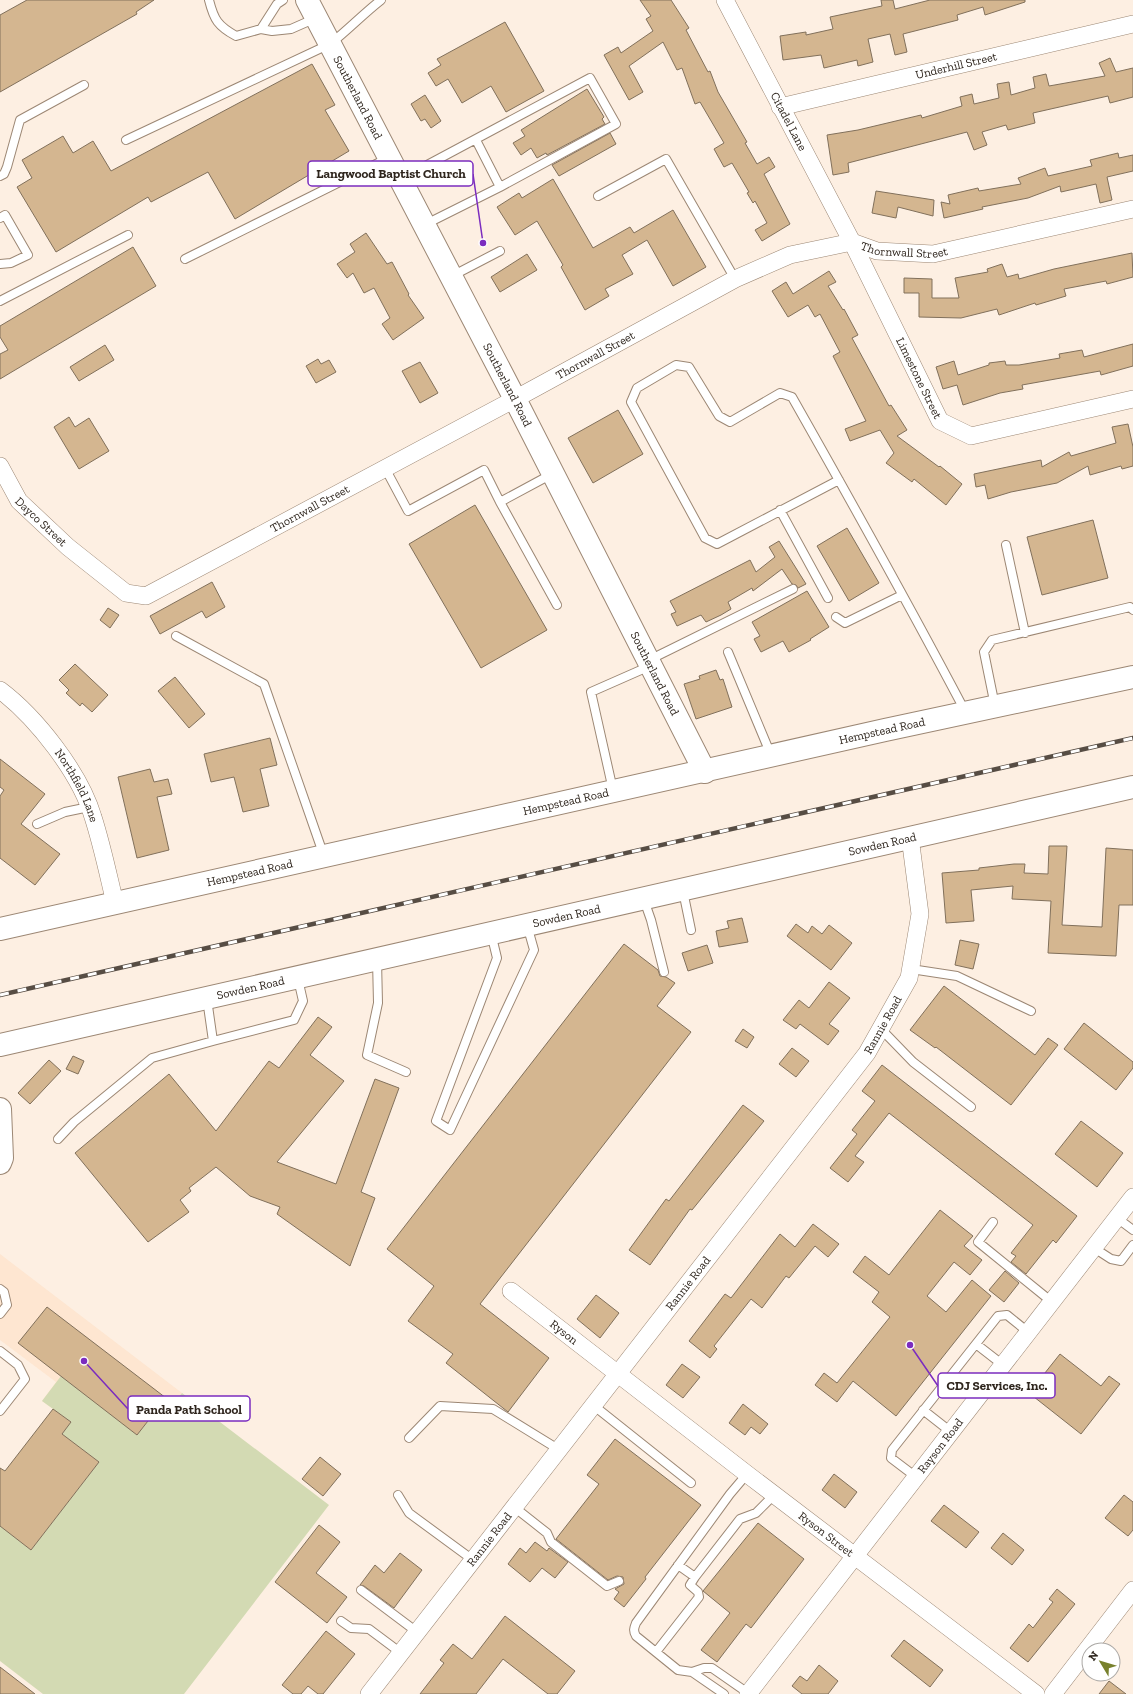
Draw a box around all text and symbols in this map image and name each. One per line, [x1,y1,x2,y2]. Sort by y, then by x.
street label: Underhill Street [914,49,999,82]
street label: Southerland Road [330,53,386,142]
street label: Citadel Lane [767,90,810,153]
callout: Langwood Baptist Church [308,161,473,186]
text: Langwood Baptist Church [316,166,466,181]
street label: Thornwall Street [859,239,949,261]
street label: Thornwall Street [553,328,638,382]
street label: Limestone Street [893,335,945,422]
street label: Southerland Road [480,341,535,429]
street label: Thornwall Street [268,481,352,535]
street label: Dayco Street [12,494,70,550]
street label: Southerland Road [628,629,682,718]
street label: Hempstead Road [838,715,927,747]
street label: Northfield Lane [52,746,101,824]
street label: Hempstead Road [522,785,611,818]
street label: Sowden Road [847,829,918,859]
street label: Hempstead Road [205,856,294,889]
street label: Sowden Road [531,901,602,931]
street label: Sowden Road [215,973,286,1002]
street label: Rannie Road [861,993,905,1056]
street label: Rannie Road [663,1253,714,1313]
street label: Ryson [547,1317,581,1347]
callout: CDJ Services, Inc. [938,1373,1055,1398]
text: CDJ Services, Inc. [947,1378,1048,1393]
callout: Panda Path School [128,1396,250,1421]
text: Panda Path School [136,1402,242,1417]
street label: Rayson Road [915,1415,966,1476]
street label: Rannie Road [464,1509,515,1569]
street label: Ryson Street [796,1509,857,1560]
north arrow [1081,1642,1121,1682]
text: N [1086,1648,1102,1663]

